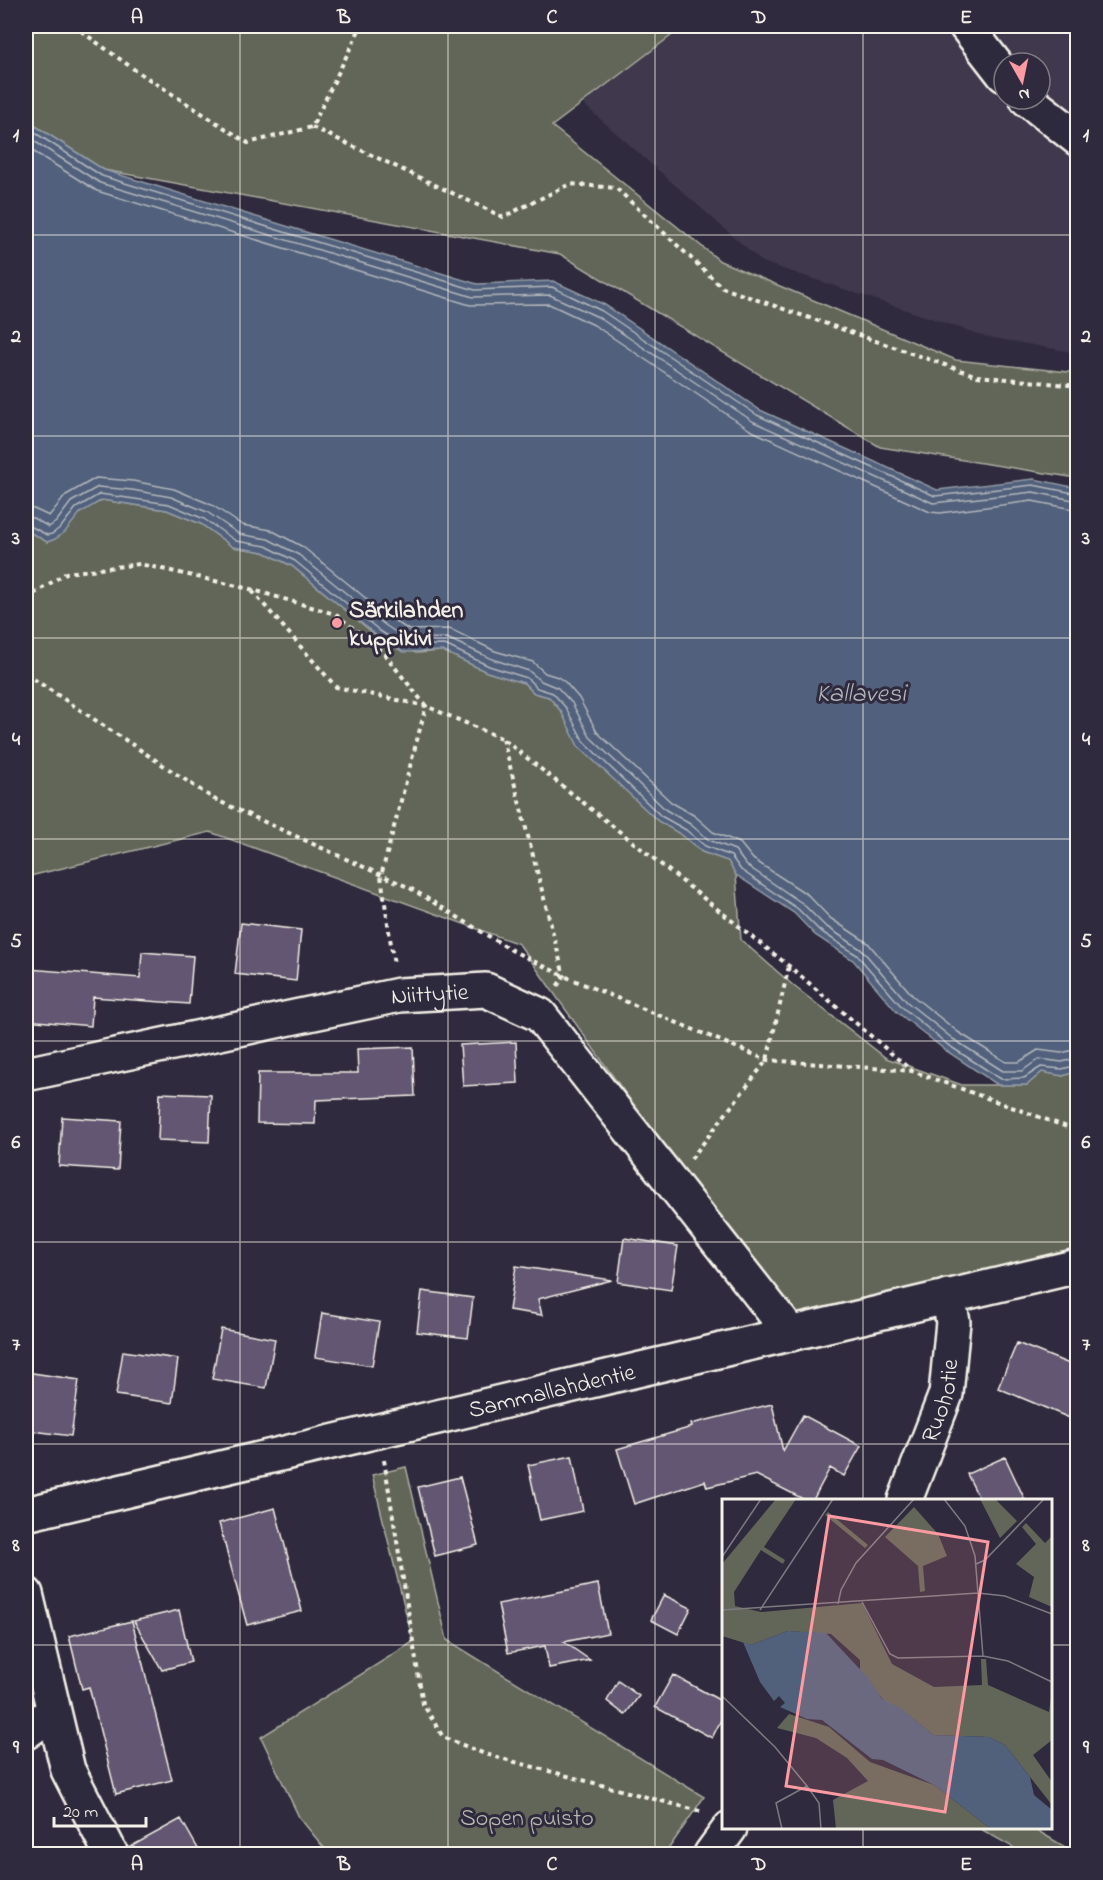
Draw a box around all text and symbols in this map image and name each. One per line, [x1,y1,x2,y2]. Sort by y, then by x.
text: A [131,4,143,33]
text: B [336,4,351,33]
text: C [547,4,558,33]
text: D [751,4,766,33]
text: E [960,4,972,33]
north arrow [992,51,1052,111]
text: N [1017,81,1031,107]
text: 1 [13,122,20,151]
text: 1 [1083,122,1090,151]
text: 2 [10,323,21,352]
text: 2 [1080,323,1091,352]
text: 3 [11,525,20,554]
text: 3 [1081,525,1090,554]
place label: Särkilahden kuppikivi [349,594,463,657]
marker: Särkilahden kuppikivi [330,616,344,630]
water label: Kallavesi [816,676,908,714]
text: 4 [12,726,21,755]
text: 4 [1082,726,1091,755]
text: 5 [10,928,22,957]
text: 5 [1080,928,1092,957]
street label: Niittytie [390,976,470,1015]
text: 6 [12,1129,21,1158]
text: 6 [1082,1129,1091,1158]
text: 7 [12,1331,21,1360]
text: 7 [1082,1331,1091,1360]
street label: Sammallahdentie [465,1356,639,1429]
street label: Ruohotie [914,1357,969,1448]
inset map [722,1499,1052,1829]
text: 8 [11,1532,20,1561]
text: 8 [1081,1532,1090,1561]
text: 9 [12,1734,20,1763]
text: 9 [1082,1734,1090,1763]
scale bar [54,1790,146,1828]
text: 20 m [63,1800,98,1826]
park label: Sopen puisto [460,1802,594,1837]
text: A [131,1851,143,1880]
text: B [336,1851,351,1880]
text: C [547,1851,558,1880]
text: D [751,1851,766,1880]
text: E [960,1851,972,1880]

